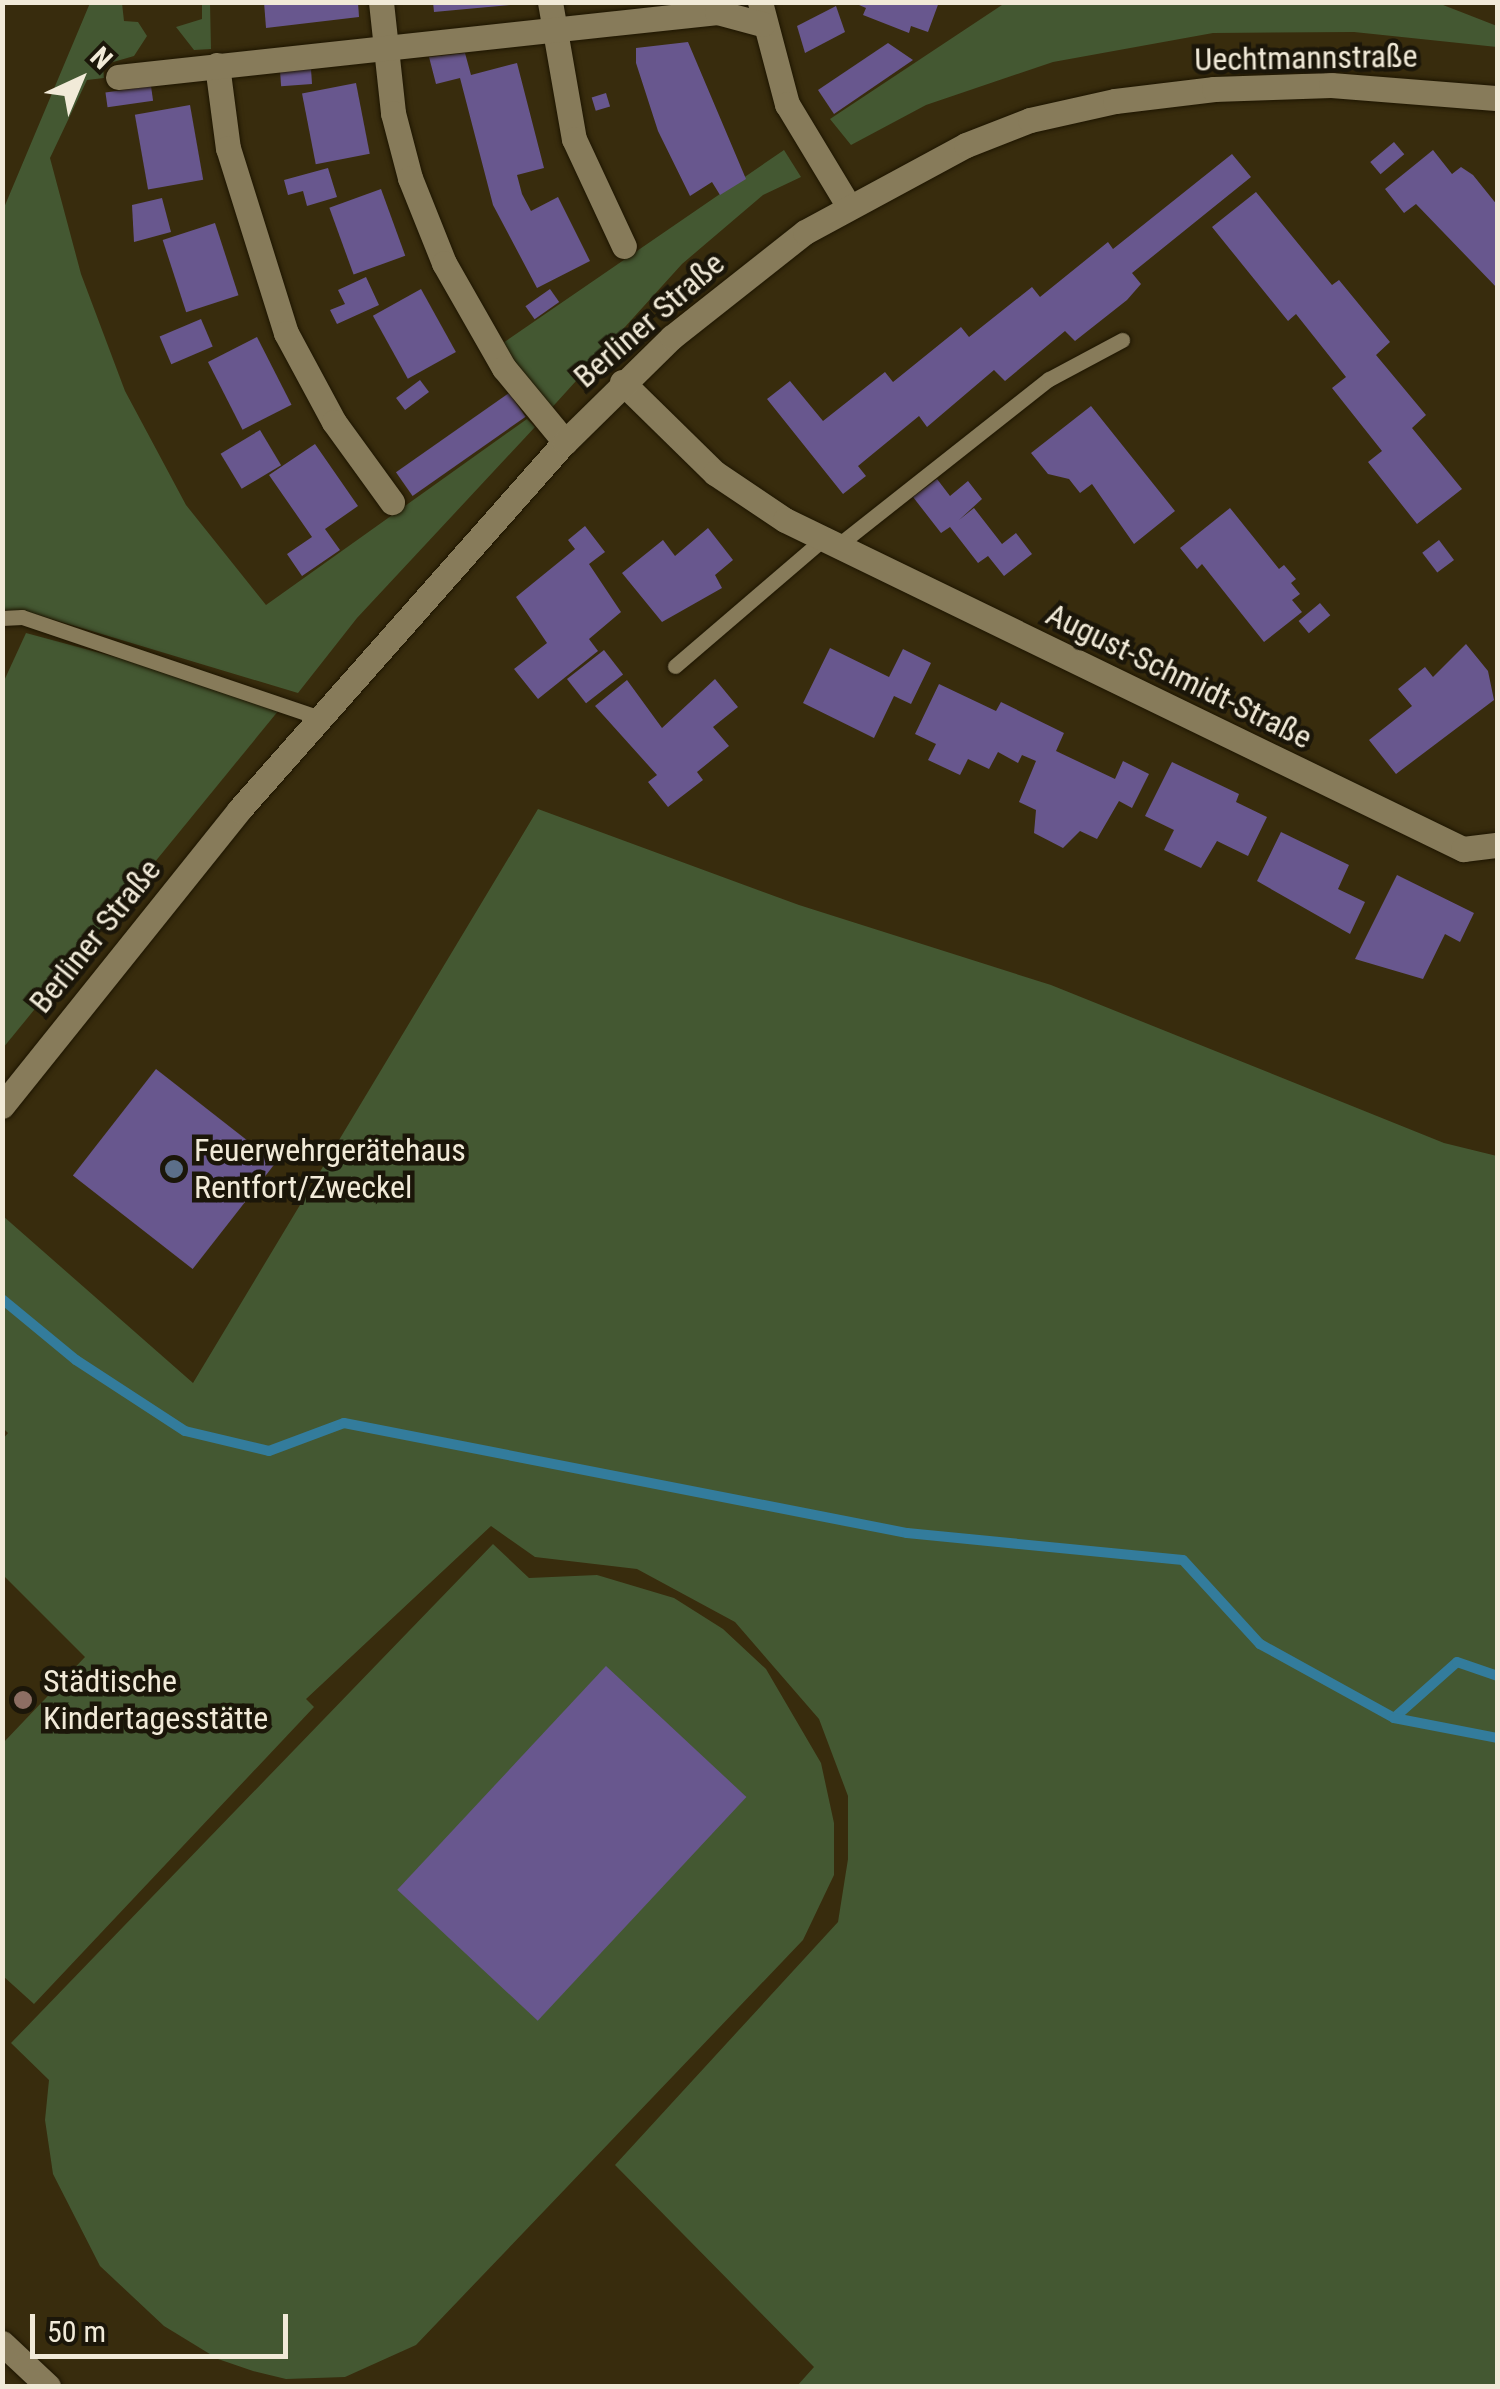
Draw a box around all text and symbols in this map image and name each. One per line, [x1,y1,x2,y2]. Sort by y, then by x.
north arrow [30,30,130,130]
street label: Uechtmannstraße [1194,37,1418,79]
text: N [84,40,119,76]
street label: Berliner Straße [566,244,732,396]
street label: August-Schmidt-Straße [1040,595,1318,757]
street label: Berliner Straße [21,851,169,1021]
place label: Feuerwehrgerätehaus Rentfort/Zweckel [194,1132,466,1207]
marker: Feuerwehrgerätehaus Rentfort/Zweckel [163,1158,185,1180]
place label: Städtische Kindertagesstätte [43,1663,268,1738]
marker: Städtische Kindertagesstätte [12,1689,34,1711]
scale bar [35,2294,292,2356]
text: 50 m [47,2314,106,2349]

